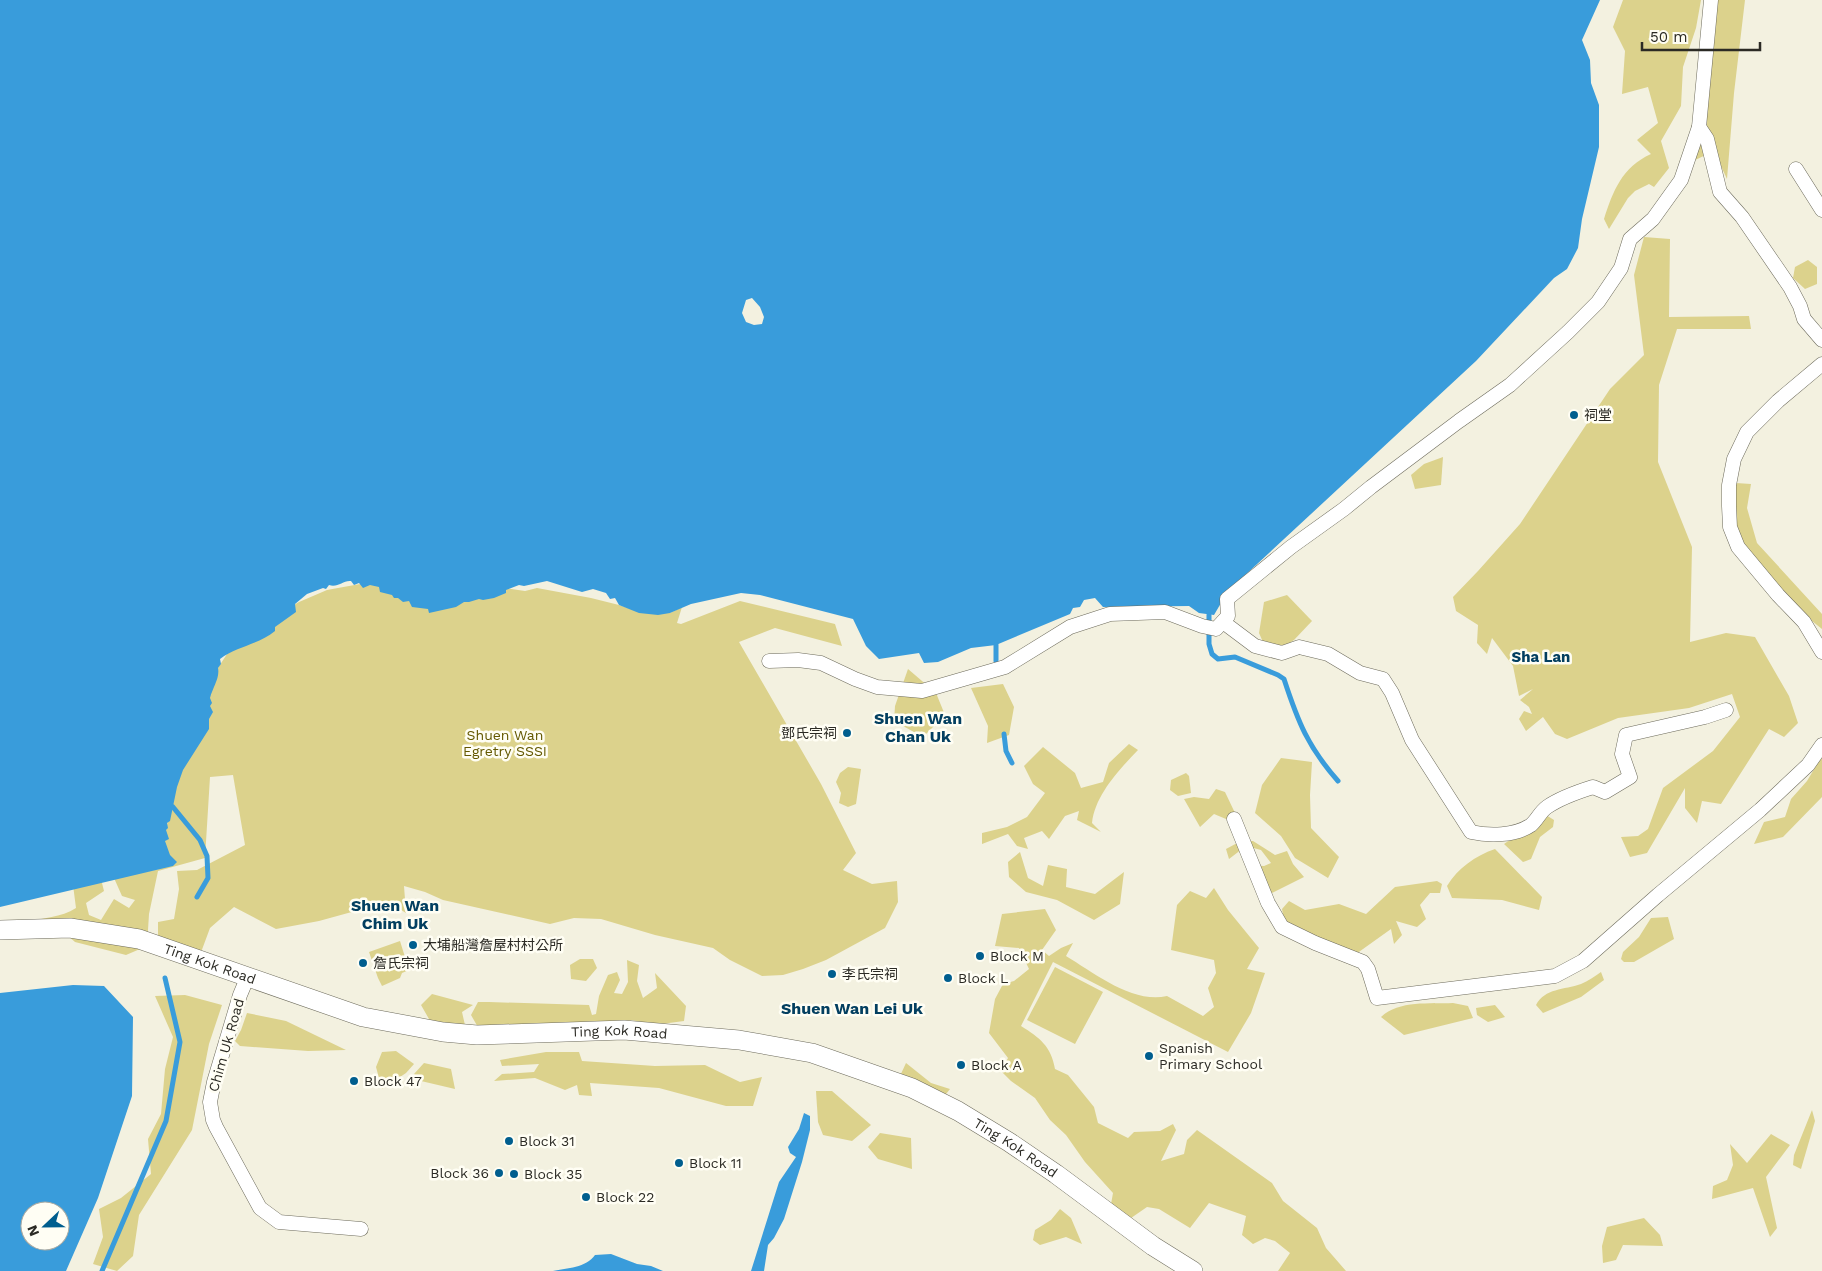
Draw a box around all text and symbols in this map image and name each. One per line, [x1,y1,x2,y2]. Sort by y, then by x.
scale bar [1642,20,1760,52]
text: 50 m [1650,28,1687,46]
place label: 祠堂 [1584,407,1612,423]
marker: 祠堂 [1568,409,1580,421]
district label: Sha Lan [1512,648,1570,666]
district label: Shuen Wan Chan Uk [874,709,962,746]
place label: 鄧氏宗祠 [781,725,837,741]
park label: Shuen Wan Egretry SSSI [463,727,547,759]
marker: 鄧氏宗祠 [841,727,853,739]
district label: Shuen Wan Chim Uk [351,896,439,933]
place label: 大埔船灣詹屋村村公所 [423,937,563,953]
marker: 大埔船灣詹屋村村公所 [407,939,419,951]
street label: Ting Kok Road [162,940,258,987]
place label: Block M [990,948,1044,964]
marker: Block M [974,950,986,962]
place label: 詹氏宗祠 [373,955,429,971]
marker: 詹氏宗祠 [357,957,369,969]
place label: 李氏宗祠 [842,966,898,982]
marker: 李氏宗祠 [826,968,838,980]
place label: Block L [958,970,1008,986]
marker: Block L [942,972,954,984]
street label: Chim Uk Road [205,996,247,1094]
district label: Shuen Wan Lei Uk [781,999,923,1018]
street label: Ting Kok Road [571,1022,668,1042]
place label: Spanish Primary School [1159,1040,1263,1072]
marker: Spanish Primary School [1143,1050,1155,1062]
place label: Block A [971,1057,1022,1073]
marker: Block A [955,1059,967,1071]
place label: Block 47 [364,1073,422,1089]
marker: Block 47 [348,1075,360,1087]
street label: Ting Kok Road [971,1115,1061,1181]
place label: Block 31 [519,1133,575,1149]
marker: Block 31 [503,1135,515,1147]
place label: Block 11 [689,1155,742,1171]
marker: Block 11 [673,1157,685,1169]
place label: Block 36 [430,1165,489,1181]
place label: Block 35 [524,1166,582,1182]
marker: Block 36 [493,1167,505,1179]
marker: Block 35 [508,1168,520,1180]
place label: Block 22 [596,1189,654,1205]
marker: Block 22 [580,1191,592,1203]
north arrow [20,1201,70,1251]
text: N [24,1223,42,1239]

